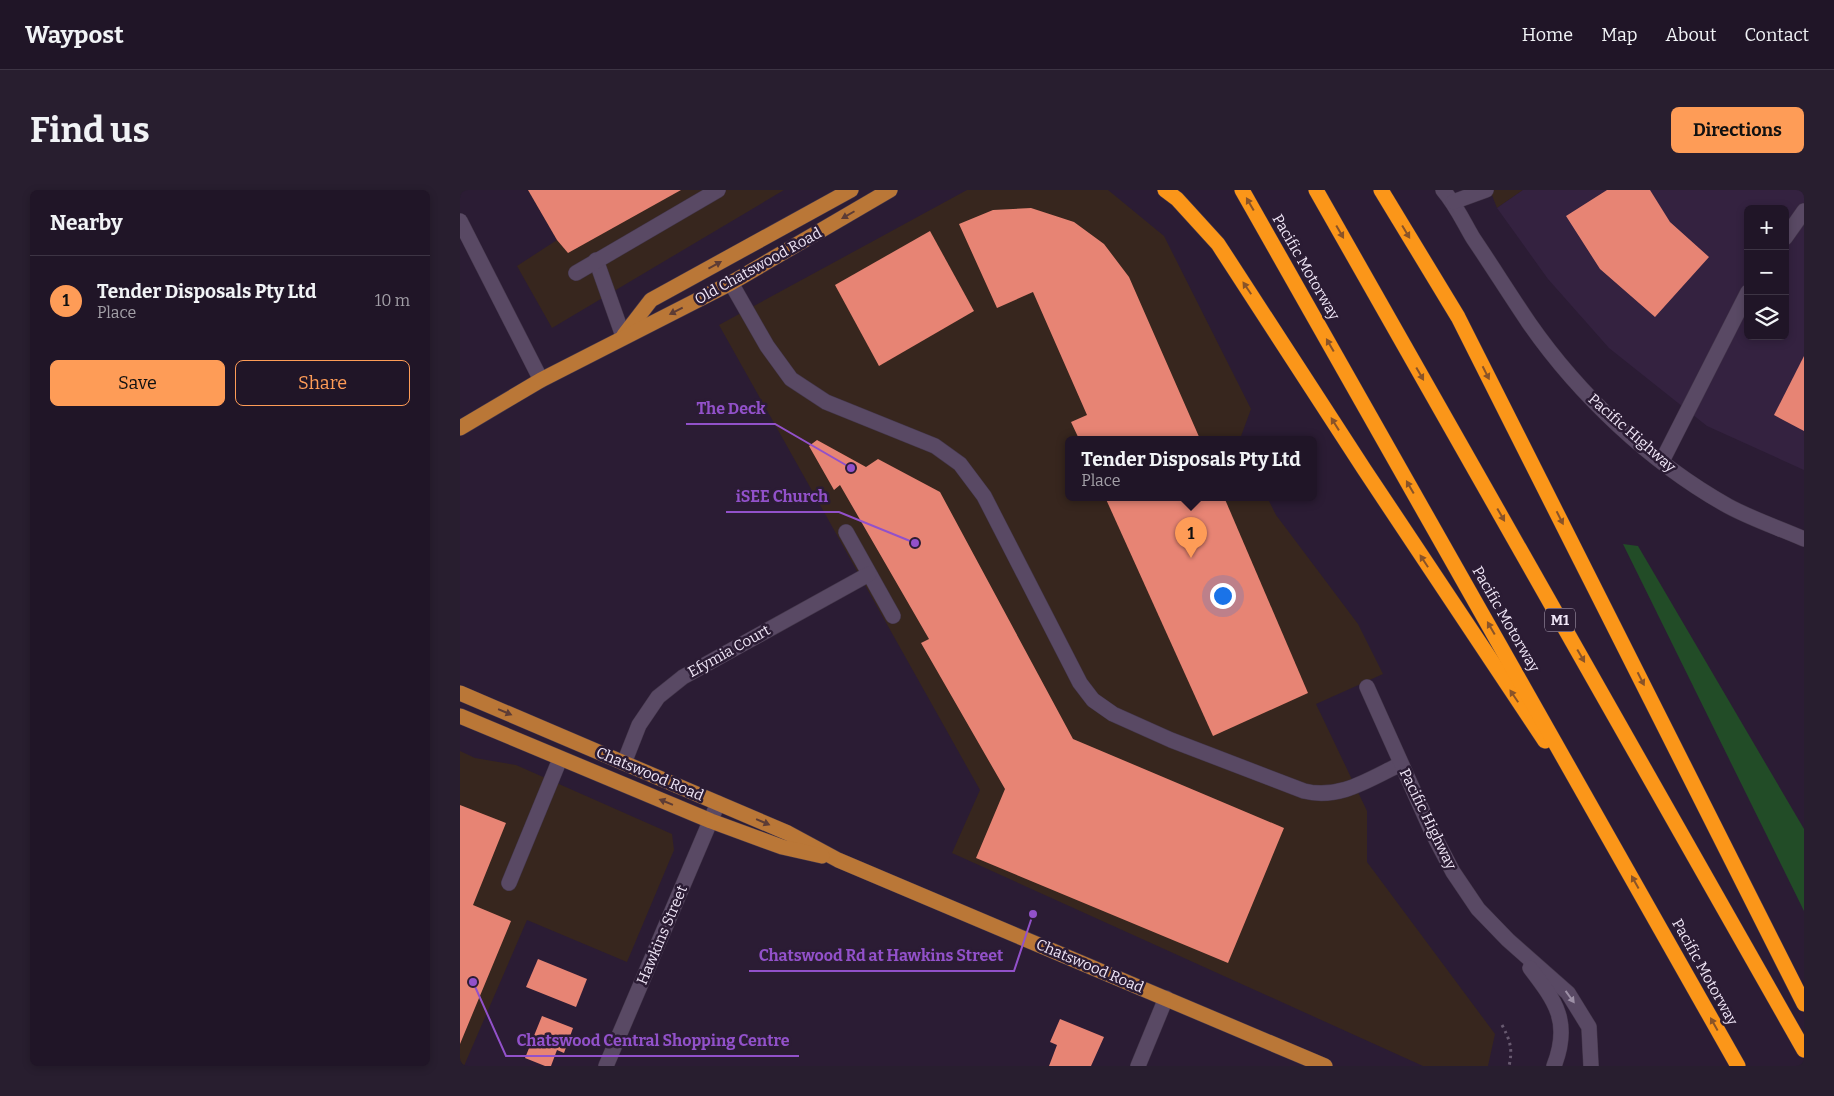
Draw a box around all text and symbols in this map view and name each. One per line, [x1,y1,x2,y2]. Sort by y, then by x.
text: Waypost [25,21,124,49]
text: Home [1522,24,1573,46]
text: Map [1601,24,1637,46]
text: About [1665,24,1716,46]
text: Contact [1744,24,1809,46]
button: Directions [1671,107,1804,153]
text: Find us [30,109,150,151]
one-way arrow [1246,197,1254,211]
map controls [1744,205,1789,340]
button: + [1744,205,1789,250]
text: Nearby [50,210,123,236]
one-way arrow [842,210,855,219]
street label: Pacific Motorway [1268,211,1344,323]
street label: Old Chatswood Road [691,224,825,308]
one-way arrow [1336,225,1344,240]
one-way arrow [1402,225,1411,238]
button: − [1744,250,1789,295]
one-way arrow [707,261,722,269]
text: Tender Disposals Pty Ltd [97,280,316,303]
one-way arrow [1242,281,1252,295]
text: 1 [63,291,69,310]
text: 10 m [375,291,410,310]
button: layers [1744,295,1789,340]
text: Place [97,303,136,322]
one-way arrow [669,307,683,315]
one-way arrow [1326,339,1335,352]
button: Save [50,360,225,406]
button: Share [235,360,410,406]
one-way arrow [1482,366,1490,380]
one-way arrow [1416,367,1425,380]
street label: Pacific Highway [1585,390,1680,476]
callout: The Deck [686,393,775,424]
text: The Deck [696,399,766,418]
one-way arrow [1331,418,1340,431]
popup [1065,436,1317,501]
text: Tender Disposals Pty Ltd [1081,448,1301,471]
text: Place [1081,471,1120,490]
one-way arrow [1406,480,1415,493]
callout: iSEE Church [726,481,839,512]
text: iSEE Church [736,487,828,506]
one-way arrow [1496,508,1505,522]
one-way arrow [1556,511,1564,525]
pin: 1 [1175,517,1207,558]
one-way arrow [1419,554,1429,567]
street label: Pacific Motorway [1468,563,1544,675]
your location [1210,583,1236,609]
road number: M1 [1545,608,1575,632]
street label: Efymia Court [685,621,774,681]
one-way arrow [1486,621,1495,635]
one-way arrow [1576,650,1585,663]
one-way arrow [1637,672,1645,686]
one-way arrow [1509,689,1519,703]
one-way arrow [498,708,512,716]
street label: Chatswood Road [594,743,707,805]
street label: Pacific Highway [1396,766,1460,873]
one-way arrow [658,798,673,806]
one-way arrow [756,818,771,826]
one-way arrow [1630,875,1639,889]
street label: Hawkins Street [633,882,691,987]
street label: Pacific Motorway [1668,916,1742,1028]
street label: Chatswood Road [1034,935,1147,997]
callout: Chatswood Rd at Hawkins Street [749,940,1014,971]
text: Chatswood Rd at Hawkins Street [759,946,1004,965]
one-way arrow [1565,990,1575,1004]
one-way arrow [1710,1017,1719,1030]
callout: Chatswood Central Shopping Centre [506,1025,799,1056]
text: Chatswood Central Shopping Centre [516,1031,790,1050]

